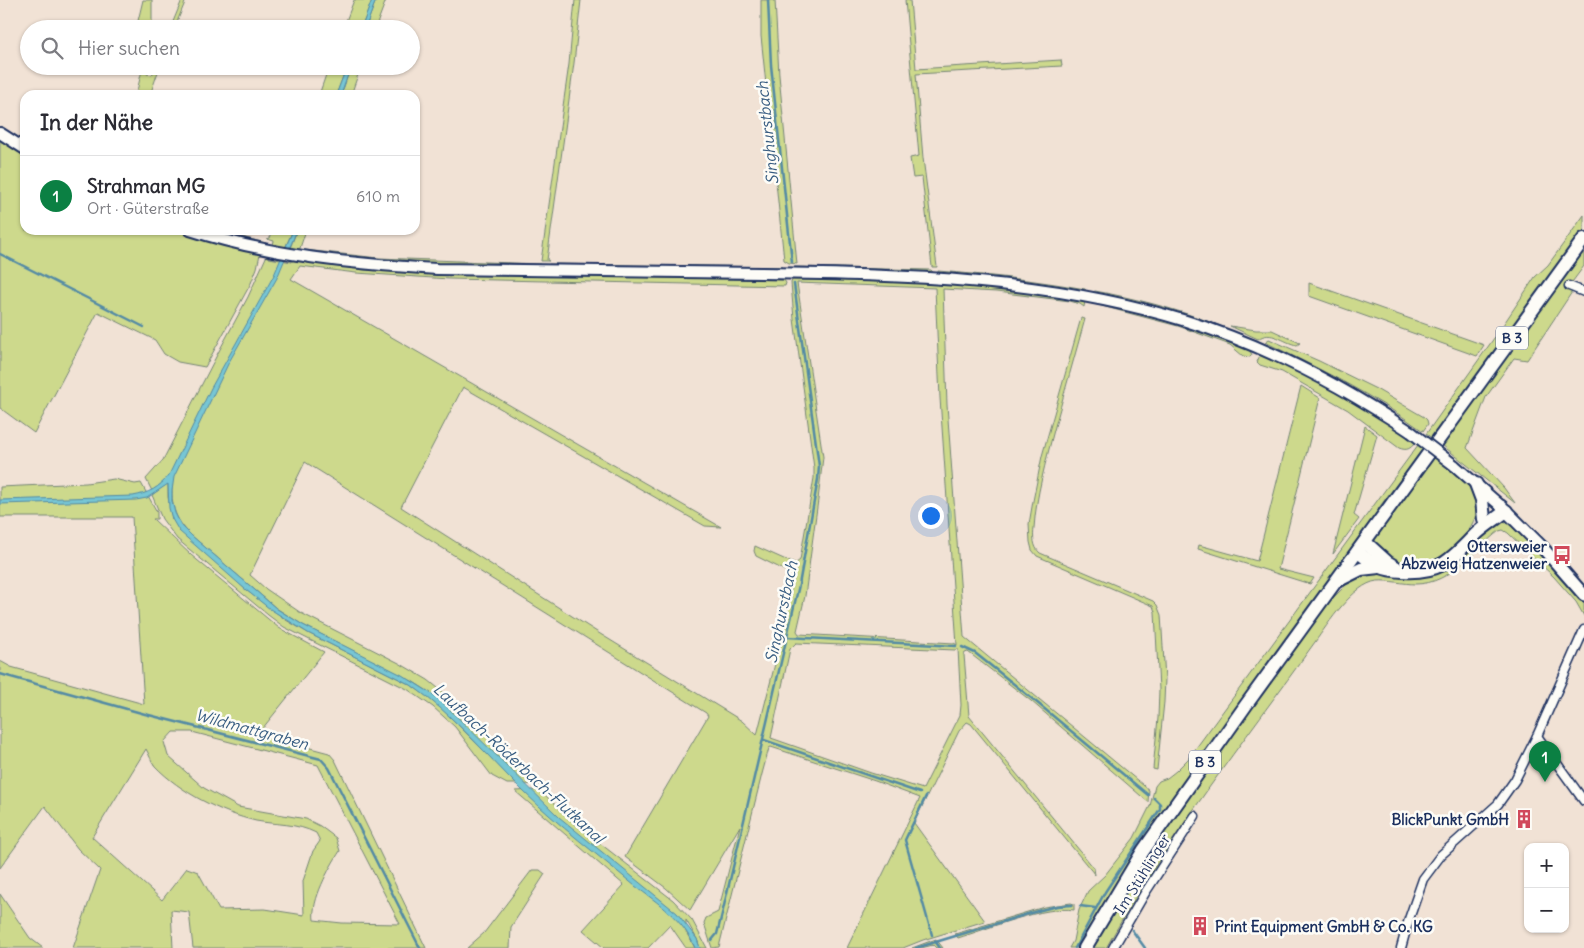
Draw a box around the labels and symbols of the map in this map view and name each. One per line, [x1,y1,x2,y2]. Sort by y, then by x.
water label: Singhurstbach [752,80,782,186]
road number: B 3 [1496,326,1528,349]
your location [918,503,944,529]
place label: Ottersweier Abzweig Hatzenweier [1401,537,1548,574]
bus stop icon: Ottersweier Abzweig Hatzenweier [1551,544,1573,566]
water label: Singhurstbach [760,558,802,665]
water label: Laufbach-Röderbach-Flutkanal [429,679,610,849]
water label: Wildmattgraben [193,704,311,754]
pin: 1 [1529,741,1561,782]
road number: B 3 [1189,750,1221,774]
building icon: BlickPunkt GmbH [1513,808,1535,830]
place label: BlickPunkt GmbH [1392,810,1509,829]
street label: Im Stühlinger [1110,830,1174,918]
building icon: Print Equipment GmbH & Co. KG [1189,915,1211,937]
place label: Print Equipment GmbH & Co. KG [1215,917,1433,937]

